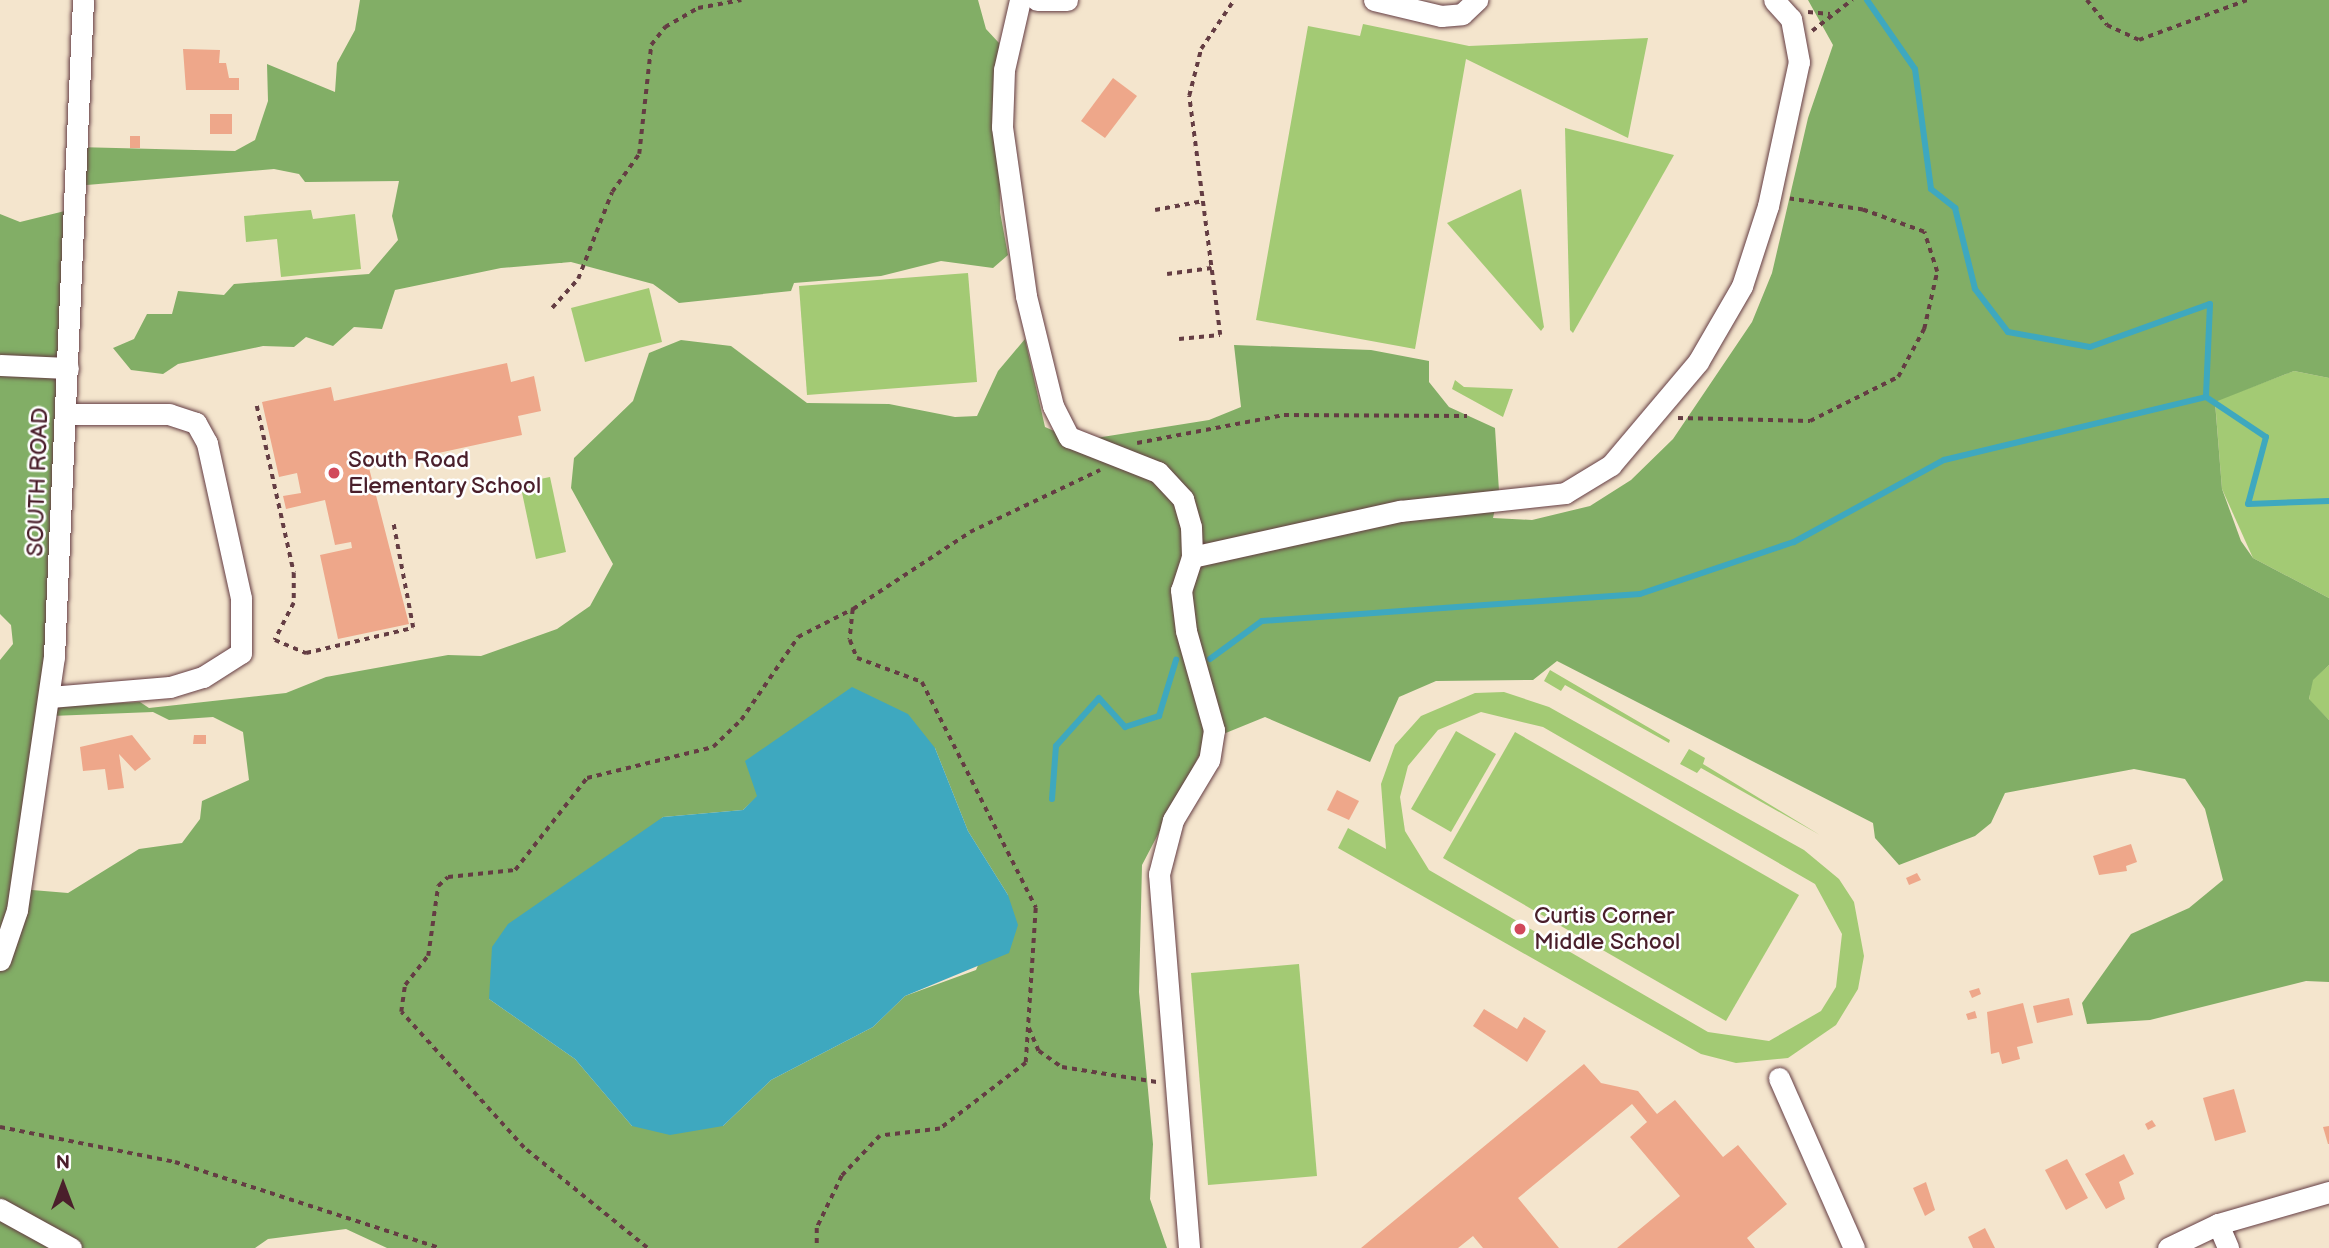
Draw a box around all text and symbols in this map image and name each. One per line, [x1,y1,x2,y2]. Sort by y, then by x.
street label: SOUTH ROAD [22,407,54,557]
place label: South Road Elementary School [348,446,543,500]
marker: South Road Elementary School [326,465,342,481]
place label: Curtis Corner Middle School [1534,902,1681,956]
marker: Curtis Corner Middle School [1512,921,1528,937]
north arrow [28,1150,98,1220]
text: N [56,1152,70,1175]

